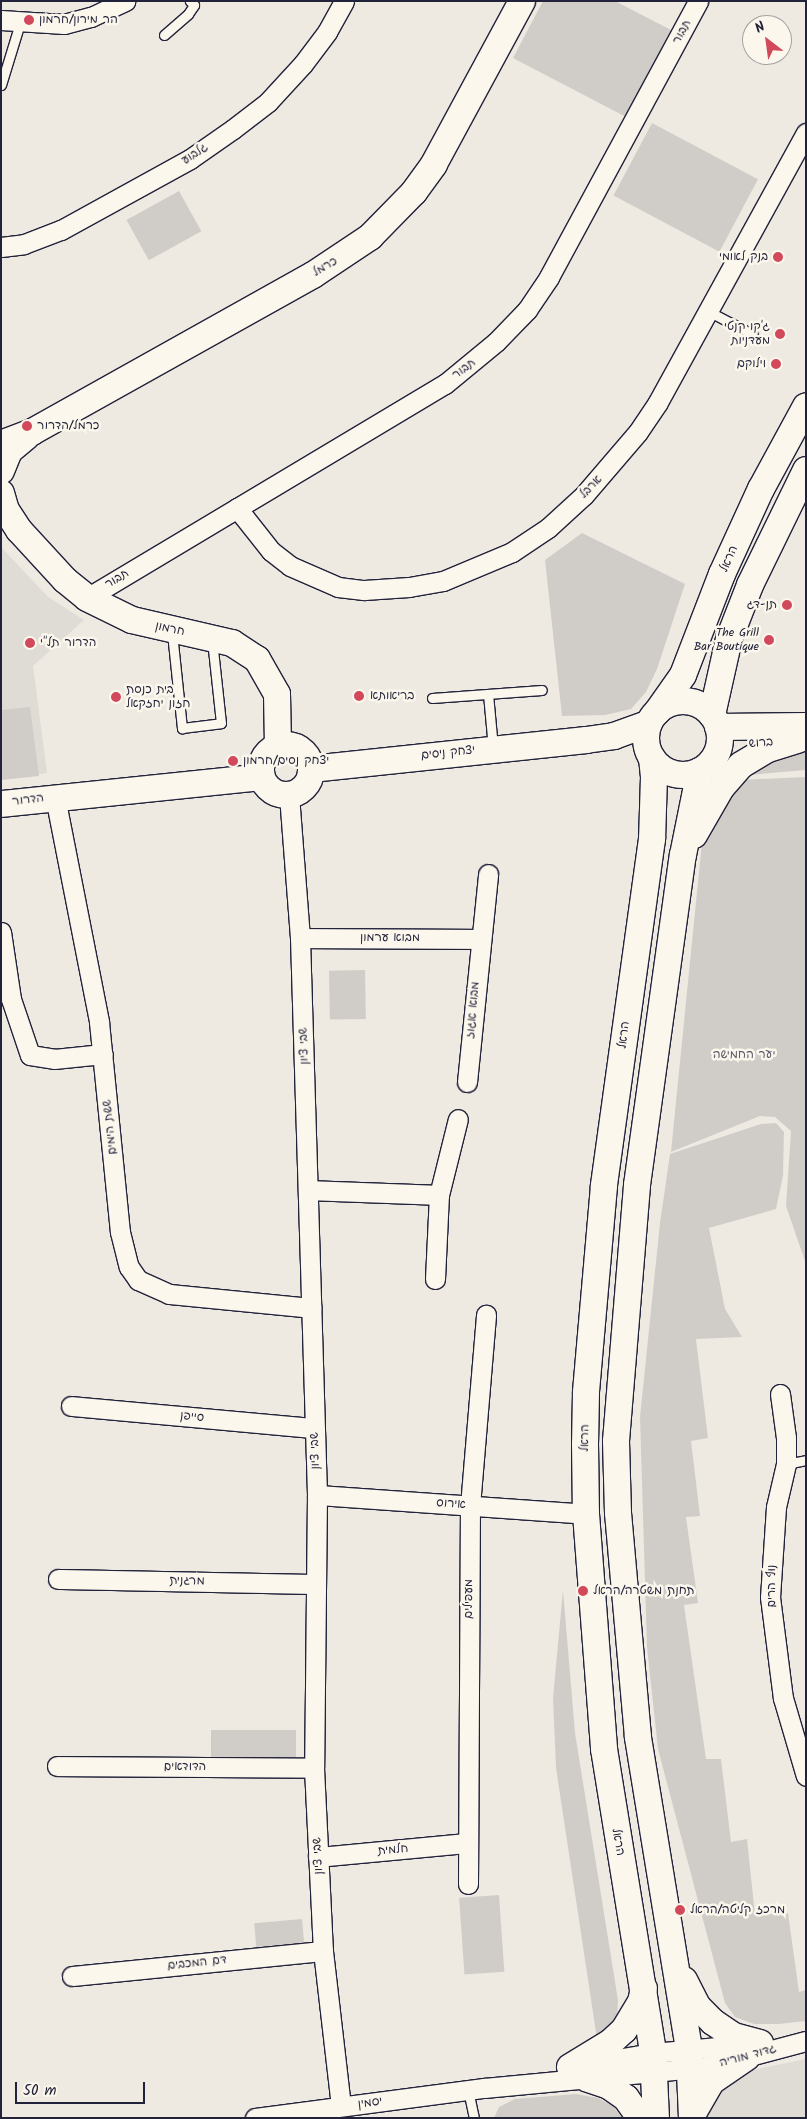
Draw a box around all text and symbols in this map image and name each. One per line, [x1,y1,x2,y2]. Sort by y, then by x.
place label: הר מירון/חרמון [39,13,118,27]
marker: הר מירון/חרמון [23,14,35,26]
north arrow [742,15,792,65]
text: N [751,16,769,40]
street label: תבור [670,17,694,47]
street label: גלבוע [179,140,211,168]
place label: בנק לאומי [719,250,768,264]
marker: בנק לאומי [772,251,784,263]
street label: כרמל [310,254,340,280]
place label: ג'קו קנטי מעדניות [724,320,770,348]
marker: ג'קו קנטי מעדניות [774,328,786,340]
street label: תבור [449,356,479,382]
place label: וילוקם [737,357,766,371]
marker: וילוקם [770,358,782,370]
place label: כרמל/הדרור [37,419,99,433]
marker: כרמל/הדרור [21,420,33,432]
street label: ארבל [577,472,605,502]
street label: הראל [717,543,741,575]
street label: תבור [102,566,132,592]
place label: תן-דג [747,598,777,612]
marker: תן-דג [781,599,793,611]
street label: חרמון [154,619,186,639]
place label: The Grill Bar Boutique [694,626,759,654]
marker: The Grill Bar Boutique [763,634,775,646]
place label: הדרור תל"י [40,636,96,650]
marker: הדרור תל"י [24,637,36,649]
place label: בית כנסת חזון יחזקאל [126,683,190,711]
marker: בריאותא [352,689,366,703]
place label: בריאותא [370,689,414,703]
marker: בית כנסת חזון יחזקאל [110,691,122,703]
street label: ברוש [748,735,774,751]
street label: יצחק ניסים [420,743,476,763]
place label: יצחק נסים/חרמון [243,754,329,768]
marker: יצחק נסים/חרמון [227,755,239,767]
street label: הדרור [11,791,45,809]
street label: מבוא ערמון [360,931,420,945]
street label: מבוא אגוז [463,981,483,1039]
street label: הראל [615,1020,633,1050]
street label: שבי ציון [296,1027,312,1065]
park label: יער החמישה [713,1048,775,1062]
street label: ששת הימים [100,1099,120,1155]
street label: סייפן [179,1409,205,1425]
street label: הראל [578,1424,592,1452]
street label: שבי ציון [307,1432,323,1470]
street label: אירוס [436,1496,466,1512]
street label: נוף הרים [765,1565,779,1607]
street label: מרגנית [169,1573,205,1589]
street label: מעפילים [462,1579,476,1619]
place label: תחנת משטרה/הראל [593,1584,695,1598]
marker: תחנת משטרה/הראל [577,1585,589,1597]
street label: הדודאים [164,1760,206,1774]
street label: הראל [609,1827,627,1857]
street label: שבי ציון [310,1837,326,1875]
street label: חלמית [377,1841,409,1859]
place label: מרכז קליטה/הראל [690,1903,785,1917]
marker: מרכז קליטה/הראל [674,1904,686,1916]
street label: דם המכבים [167,1953,227,1973]
street label: גדוד מוריה [718,2041,778,2071]
scale bar [18,2072,148,2104]
text: 50 m [23,2079,57,2103]
street label: יסמין [357,2094,383,2112]

